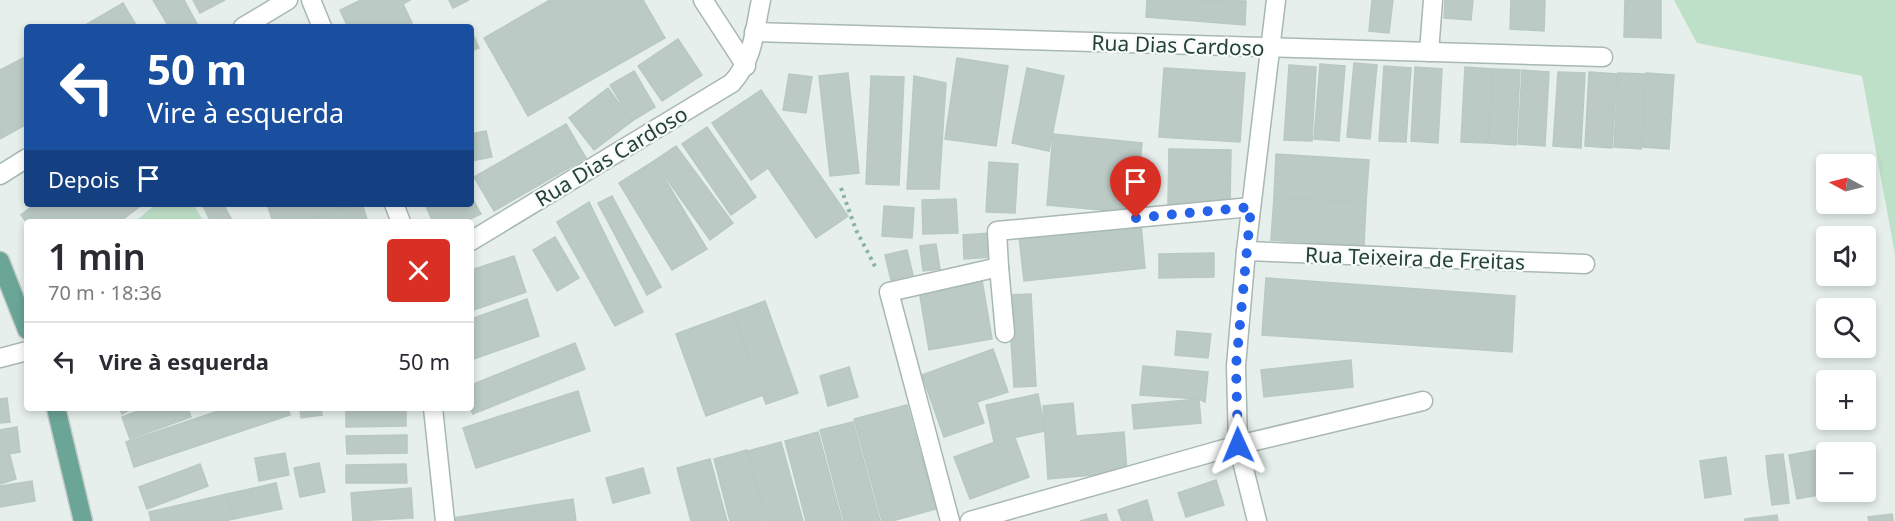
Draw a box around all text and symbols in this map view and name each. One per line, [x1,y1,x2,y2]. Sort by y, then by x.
street label: Rua Dias Cardoso [1091,28,1265,62]
text: 50 m [147,40,247,97]
icon: left [48,48,126,126]
text: Vire à esquerda [147,94,344,131]
street label: Rua Dias Cardoso [530,99,692,213]
north arrow [1816,154,1876,214]
map controls [1816,154,1876,502]
pin [1110,156,1161,218]
icon: arrive [132,162,165,195]
text: Depois [48,164,120,194]
icon: arrive [1119,165,1152,198]
button: sound [1816,226,1876,286]
text: 1 min [48,232,146,281]
button: close [387,239,450,302]
street label: Rua Teixeira de Freitas [1304,240,1526,276]
text: 70 m · 18:36 [48,279,162,306]
button: search [1816,298,1876,358]
icon: left [48,345,81,378]
text: Vire à esquerda [99,346,269,376]
text: 50 m [399,346,450,376]
button: + [1816,370,1876,430]
position arrow [1206,413,1270,477]
button: − [1816,442,1876,502]

